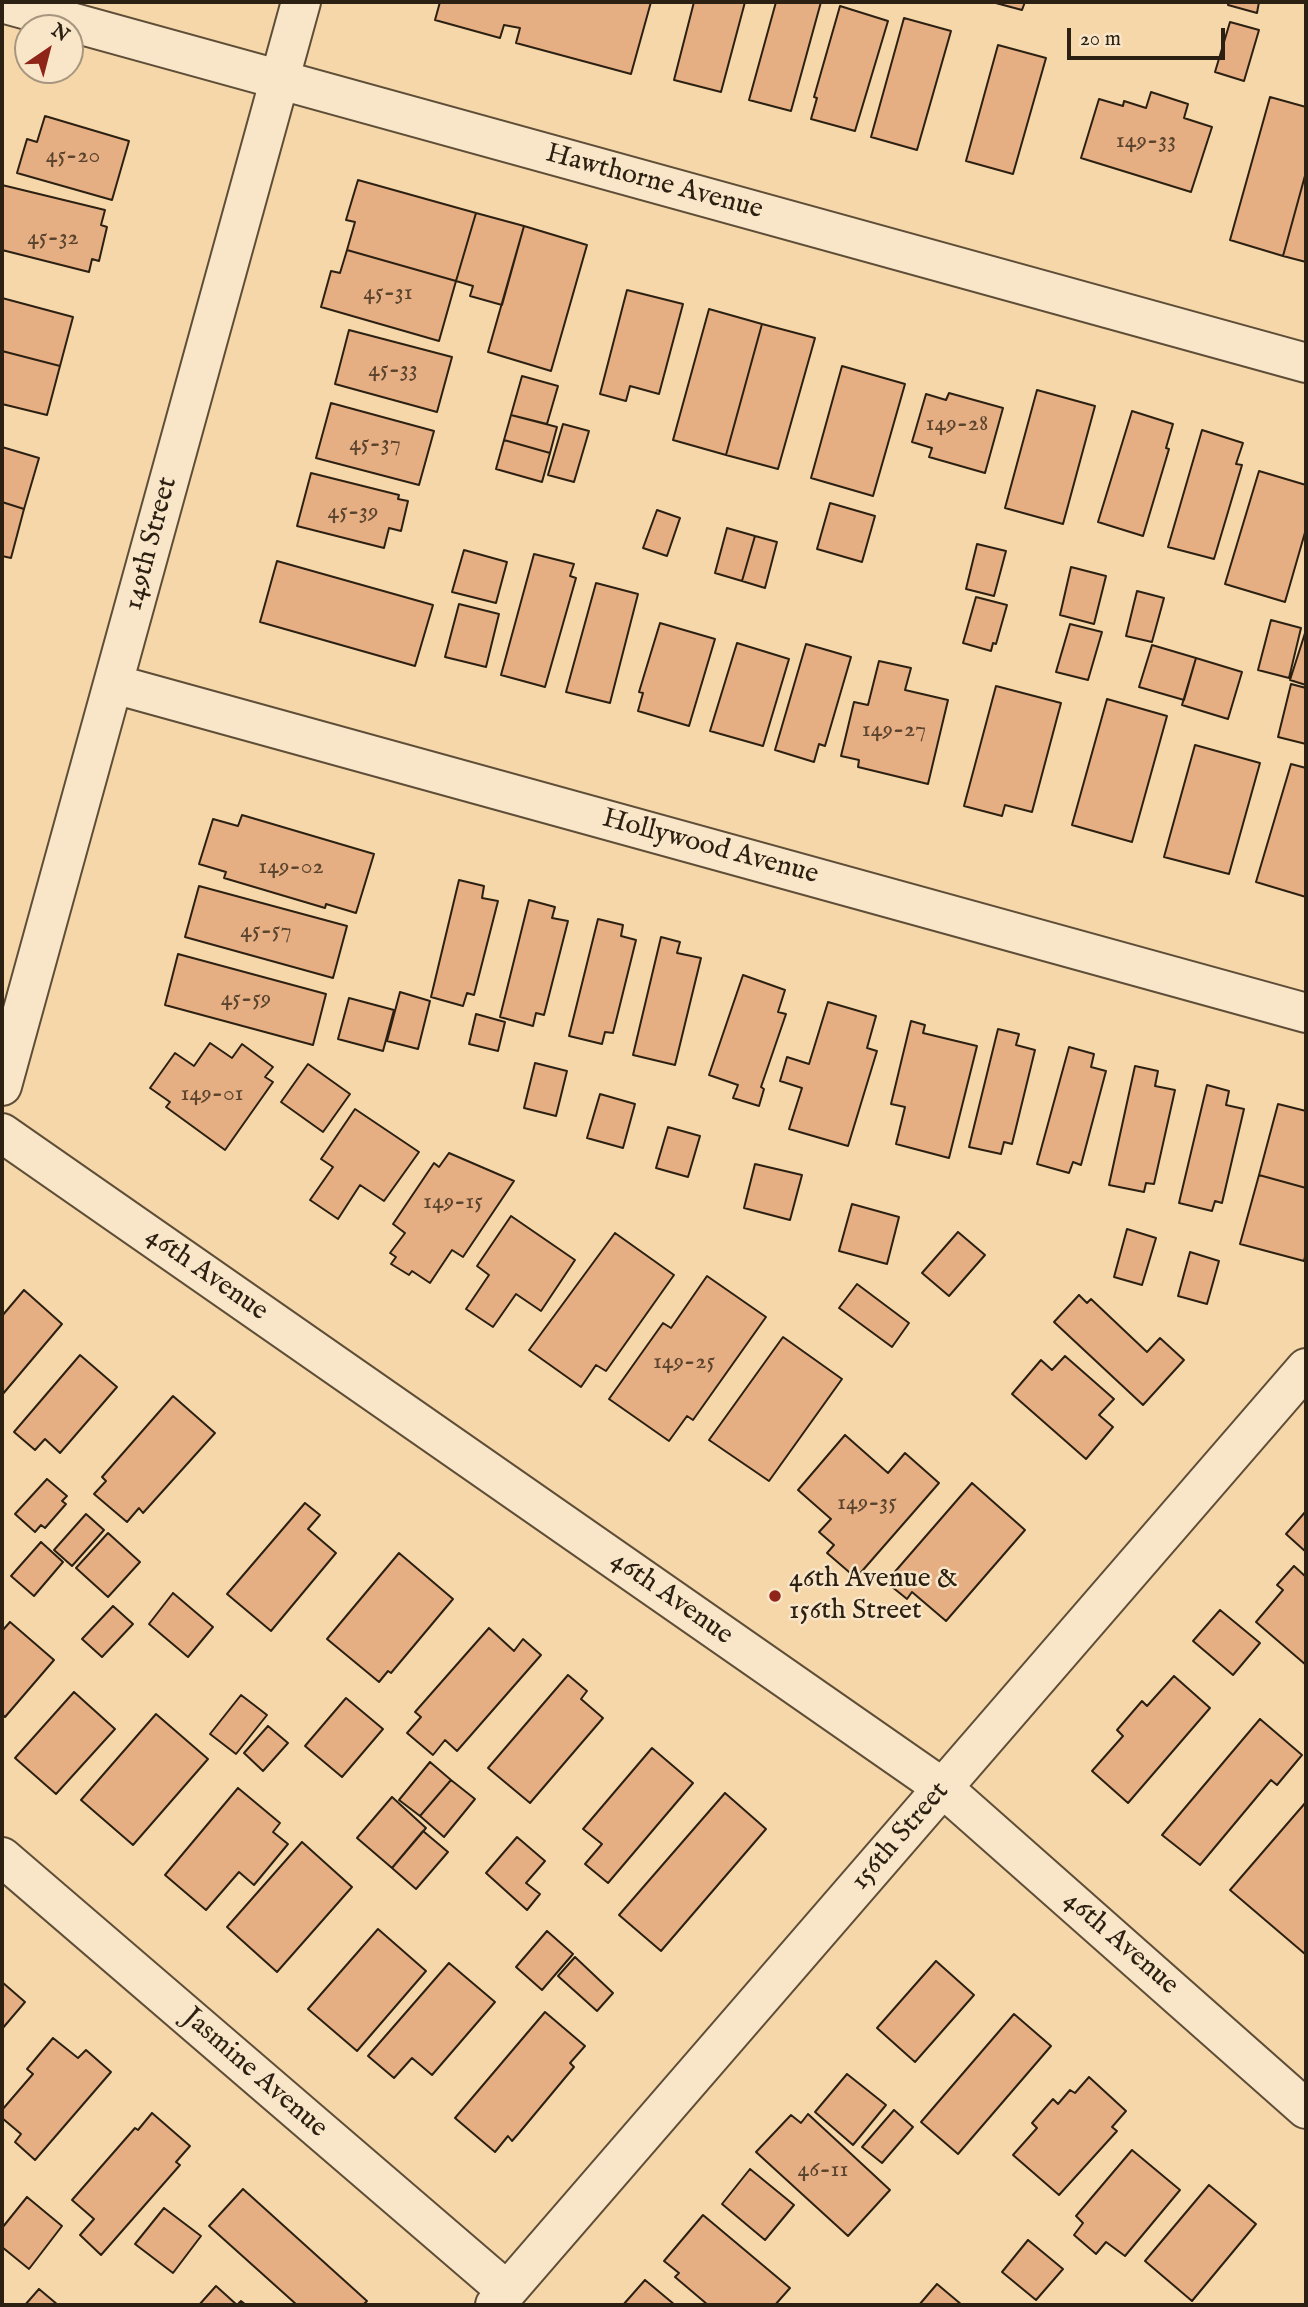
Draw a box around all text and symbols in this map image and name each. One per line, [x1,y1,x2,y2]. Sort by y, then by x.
north arrow [14,14,84,84]
scale bar [1070,14,1228,58]
text: N [46,19,74,48]
text: 20 m [1080,26,1121,53]
house number: 149-33 [1116,128,1176,156]
street label: Hawthorne Avenue [542,138,766,228]
house number: 45-20 [46,143,100,171]
house number: 45-32 [27,225,79,253]
house number: 45-31 [363,280,413,308]
house number: 45-33 [368,357,418,385]
house number: 149-28 [926,411,988,439]
house number: 45-37 [349,431,401,459]
street label: 149th Street [118,474,186,614]
house number: 45-39 [328,499,378,527]
house number: 149-27 [862,717,926,745]
street label: Hollywood Avenue [598,803,822,893]
house number: 149-02 [258,854,324,882]
house number: 45-57 [240,918,292,946]
house number: 45-59 [221,986,271,1014]
house number: 149-01 [181,1081,243,1109]
house number: 149-15 [423,1189,483,1217]
street label: 46th Avenue [138,1221,274,1329]
house number: 149-25 [653,1349,715,1377]
house number: 149-35 [837,1490,897,1518]
street label: 46th Avenue [603,1545,739,1653]
place label: 46th Avenue & 156th Street [789,1563,958,1629]
marker: 46th Avenue & 156th Street [767,1588,783,1604]
street label: 156th Street [845,1776,957,1898]
street label: 46th Avenue [1055,1885,1185,2003]
street label: Jasmine Avenue [175,2002,333,2146]
house number: 46-11 [798,2157,848,2185]

